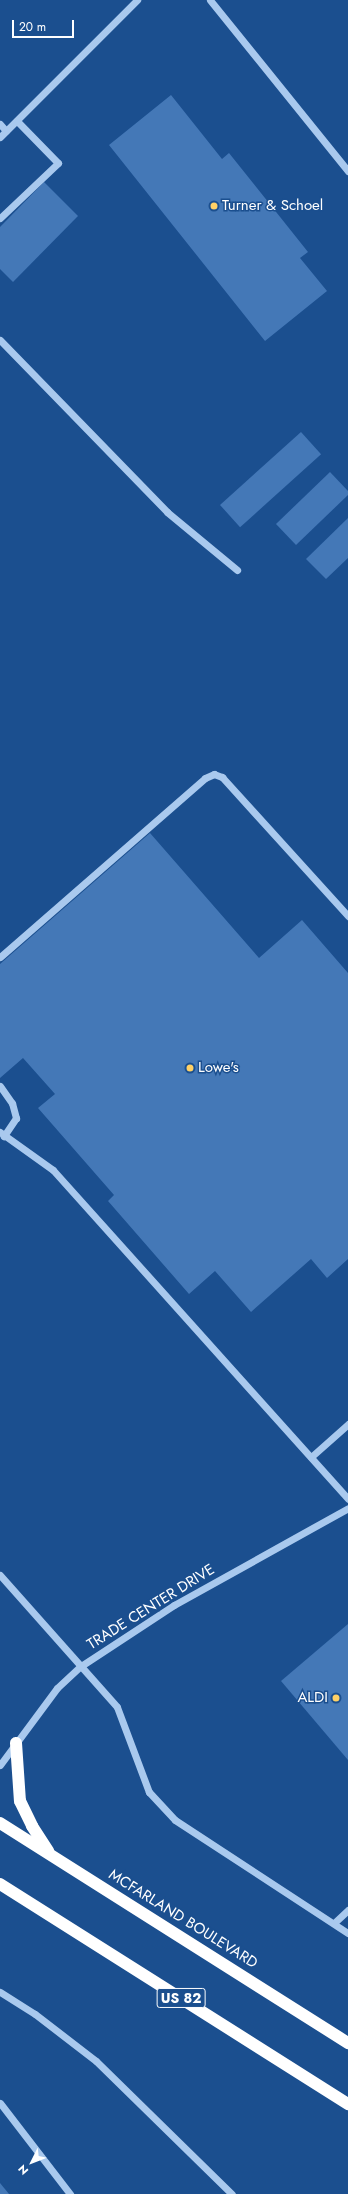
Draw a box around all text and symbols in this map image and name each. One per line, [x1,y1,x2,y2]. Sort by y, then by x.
scale bar [14,12,76,38]
text: 20 m [19,18,46,36]
place label: Turner & Schoel [222,197,323,215]
marker: Turner & Schoel [209,201,219,211]
place label: Lowe's [198,1059,239,1077]
marker: Lowe's [185,1063,195,1073]
street label: TRADE CENTER DRIVE [84,1560,218,1654]
place label: ALDI [297,1689,328,1707]
marker: ALDI [331,1693,341,1703]
street label: MCFARLAND BOULEVARD [105,1866,261,1972]
road number: US 82 [156,1986,206,2010]
north arrow [12,2142,52,2182]
text: N [14,2161,32,2179]

